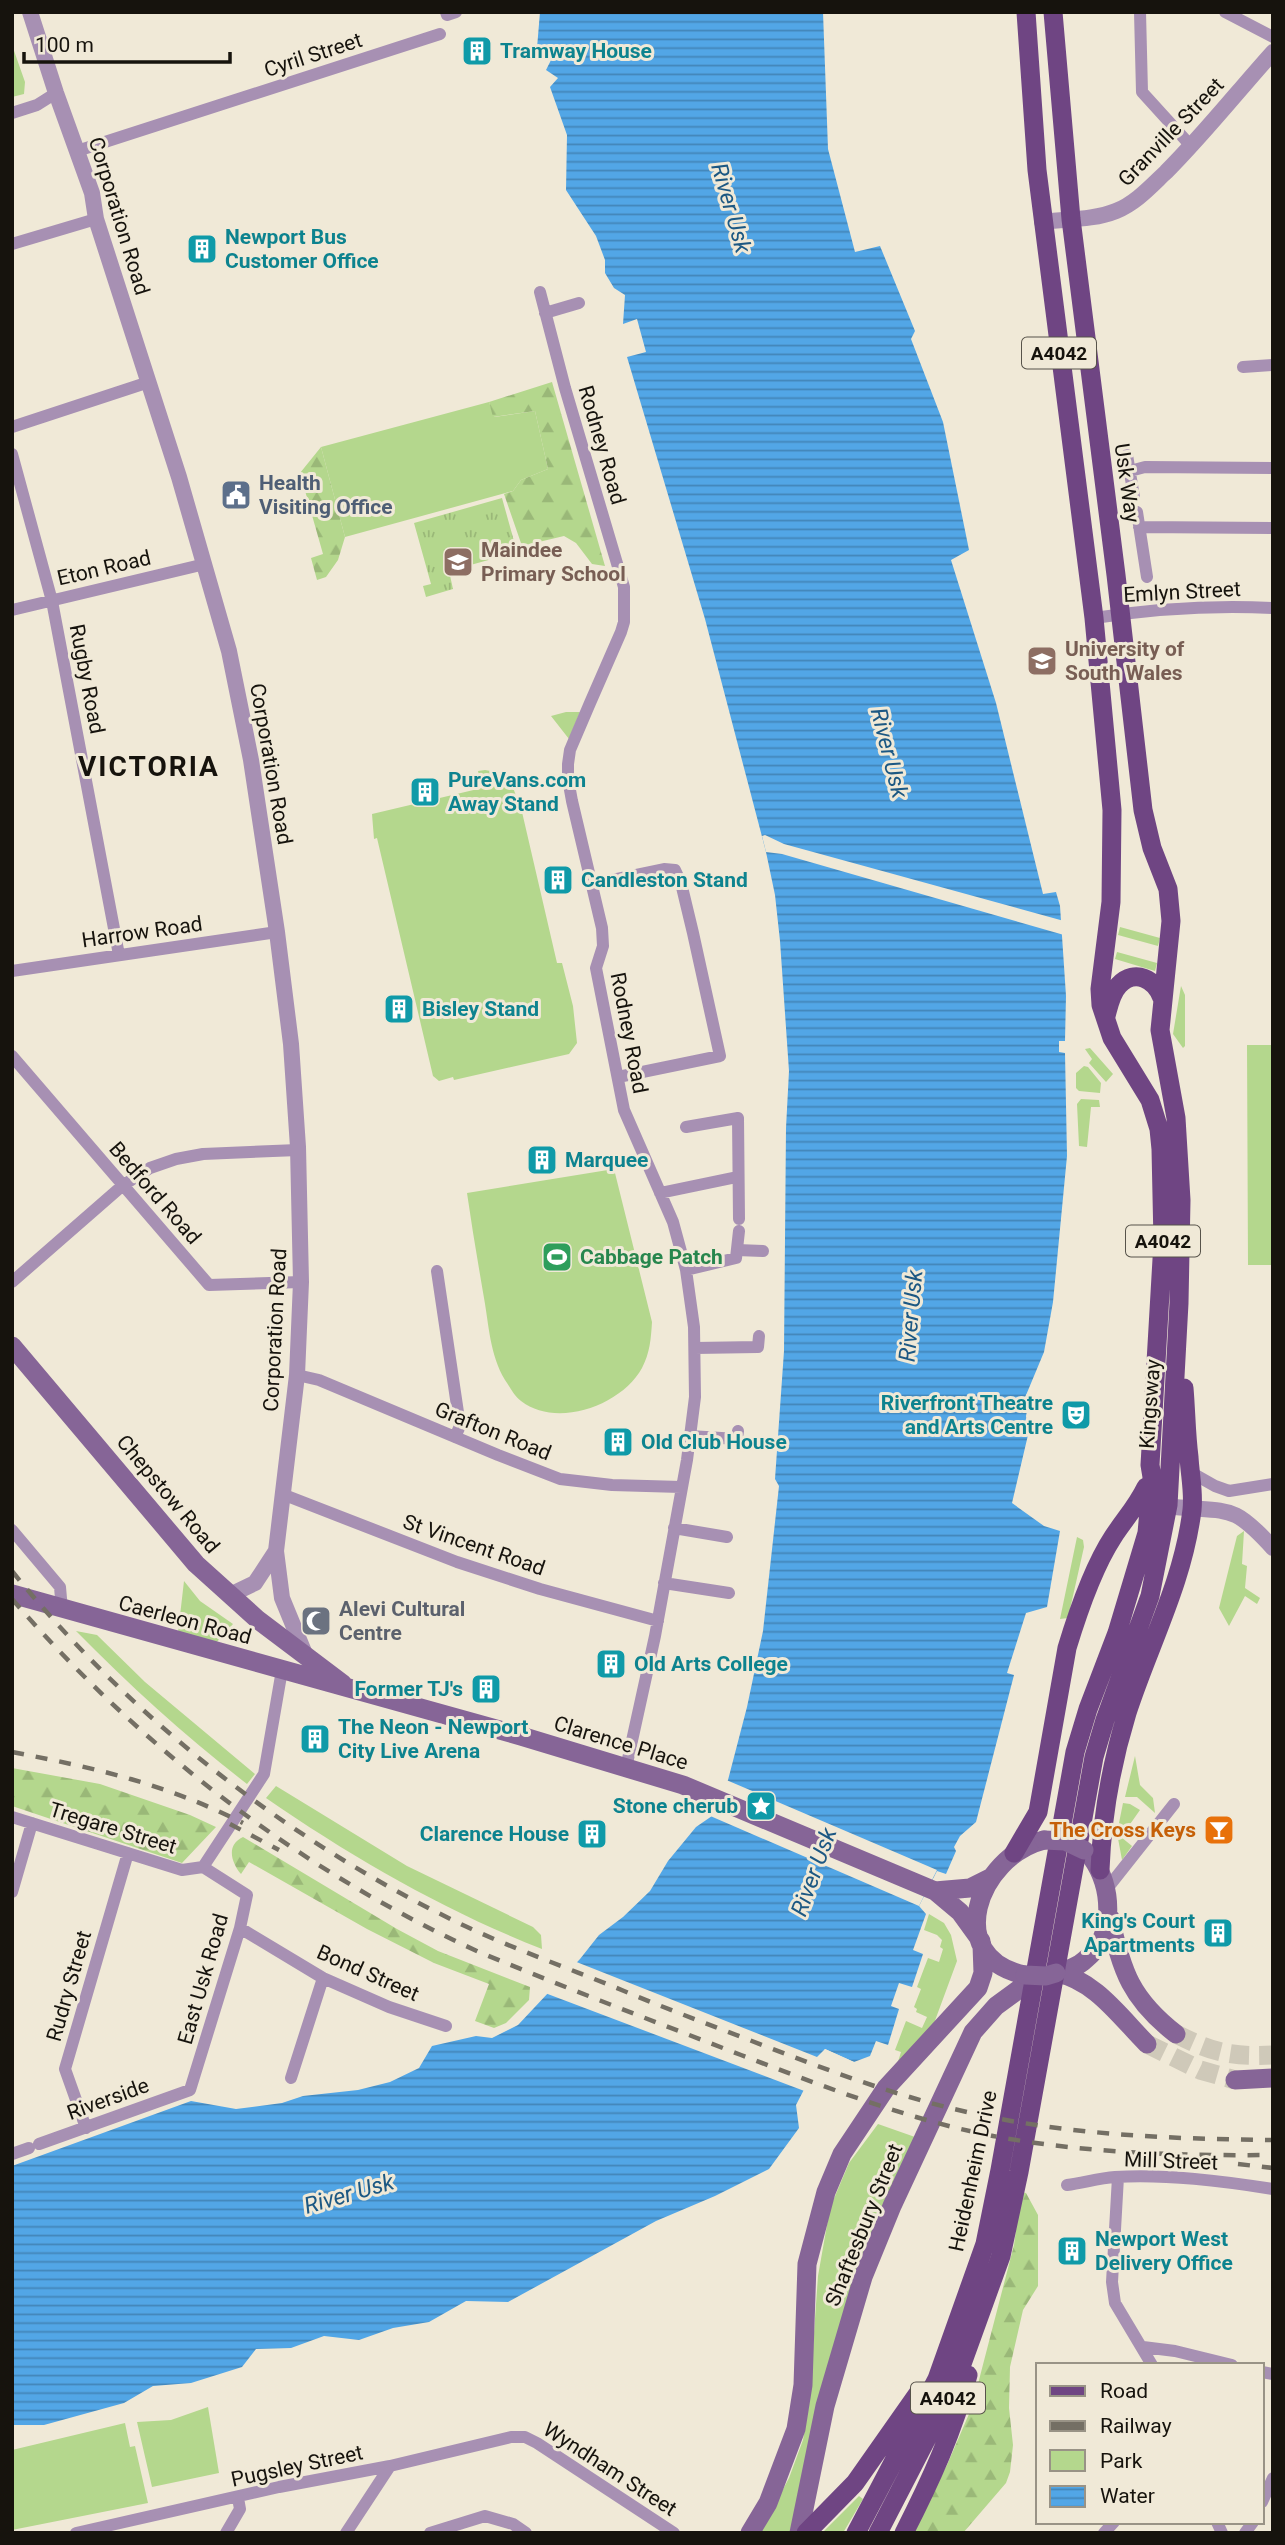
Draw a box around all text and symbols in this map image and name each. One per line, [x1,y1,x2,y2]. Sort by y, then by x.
scale bar [24,21,231,65]
street label: Cyril Street [261,28,365,82]
text: 100 m [35,33,94,57]
building icon: Tramway House [460,34,494,68]
place label: Tramway House [500,39,652,63]
street label: Granville Street [1113,73,1229,191]
street label: Corporation Road [84,134,154,298]
water label: River Usk [705,160,757,257]
place label: Newport Bus Customer Office [225,225,379,273]
building icon: Newport Bus Customer Office [185,232,219,266]
road number: A4042 [1022,338,1096,368]
street label: Rodney Road [574,383,630,507]
street label: Usk Way [1110,442,1144,524]
place label: Health Visiting Office [259,471,393,519]
public building icon: Health Visiting Office [219,478,253,512]
place label: Maindee Primary School [481,538,626,586]
school or university icon: Maindee Primary School [441,545,475,579]
street label: Eton Road [55,546,153,590]
street label: Emlyn Street [1123,577,1241,607]
street label: Rugby Road [65,622,109,736]
place label: University of South Wales [1065,637,1185,685]
school or university icon: University of South Wales [1025,644,1059,678]
street label: Corporation Road [245,681,297,847]
water label: River Usk [865,705,913,802]
district label: VICTORIA [78,750,220,783]
place label: PureVans.com Away Stand [448,768,586,816]
building icon: PureVans.com Away Stand [408,775,442,809]
building icon: Candleston Stand [541,863,575,897]
place label: Candleston Stand [581,868,748,892]
street label: Harrow Road [80,912,204,952]
street label: Rodney Road [606,970,652,1096]
building icon: Bisley Stand [382,992,416,1026]
place label: Bisley Stand [422,997,539,1021]
street label: Bedford Road [104,1137,206,1249]
building icon: Marquee [525,1143,559,1177]
place label: Marquee [565,1148,648,1172]
road number: A4042 [1126,1226,1200,1256]
sports icon: Cabbage Patch [540,1240,574,1274]
place label: Cabbage Patch [580,1245,723,1269]
street label: Corporation Road [259,1248,291,1412]
water label: River Usk [894,1268,929,1363]
street label: Kingsway [1135,1358,1165,1449]
place label: Riverfront Theatre and Arts Centre [881,1391,1053,1439]
street label: Grafton Road [431,1397,555,1465]
theatre icon: Riverfront Theatre and Arts Centre [1059,1398,1093,1432]
building icon: Old Club House [601,1425,635,1459]
street label: Chepstow Road [112,1430,224,1558]
place label: Old Club House [641,1430,787,1454]
street label: St Vincent Road [400,1509,548,1581]
street label: Caerleon Road [116,1591,254,1649]
place label: Alevi Cultural Centre [339,1597,465,1645]
mosque icon: Alevi Cultural Centre [299,1604,333,1638]
building icon: Old Arts College [594,1647,628,1681]
place label: Old Arts College [634,1652,788,1676]
building icon: Former TJ's [469,1672,503,1706]
place label: Former TJ's [355,1677,463,1701]
street label: Clarence Place [551,1711,691,1775]
place label: The Neon - Newport City Live Arena [338,1715,528,1763]
building icon: The Neon - Newport City Live Arena [298,1722,332,1756]
place icon: Stone cherub [744,1789,778,1823]
place label: Stone cherub [613,1794,738,1818]
street label: Tregare Street [47,1797,180,1859]
bar icon: The Cross Keys [1202,1813,1236,1847]
building icon: Clarence House [575,1817,609,1851]
place label: The Cross Keys [1049,1818,1196,1842]
place label: Clarence House [420,1822,569,1846]
water label: River Usk [786,1823,843,1920]
place label: King's Court Apartments [1081,1909,1195,1957]
street label: East Usk Road [173,1911,233,2047]
building icon: King's Court Apartments [1201,1916,1235,1950]
street label: Rudry Street [42,1928,96,2044]
street label: Bond Street [313,1940,423,2006]
street label: Riverside [64,2073,152,2125]
street label: Heidenheim Drive [944,2088,1002,2254]
street label: Shaftesbury Street [821,2140,908,2310]
street label: Mill Street [1123,2147,1219,2175]
water label: River Usk [301,2168,398,2220]
place label: Newport West Delivery Office [1095,2227,1233,2275]
building icon: Newport West Delivery Office [1055,2234,1089,2268]
legend [1036,2363,1264,2524]
text: Road [1100,2379,1148,2403]
road number: A4042 [911,2382,985,2414]
text: Railway [1100,2414,1172,2438]
street label: Wyndham Street [539,2417,681,2521]
street label: Pugsley Street [229,2440,365,2492]
text: Park [1100,2449,1143,2473]
text: Water [1100,2484,1155,2508]

